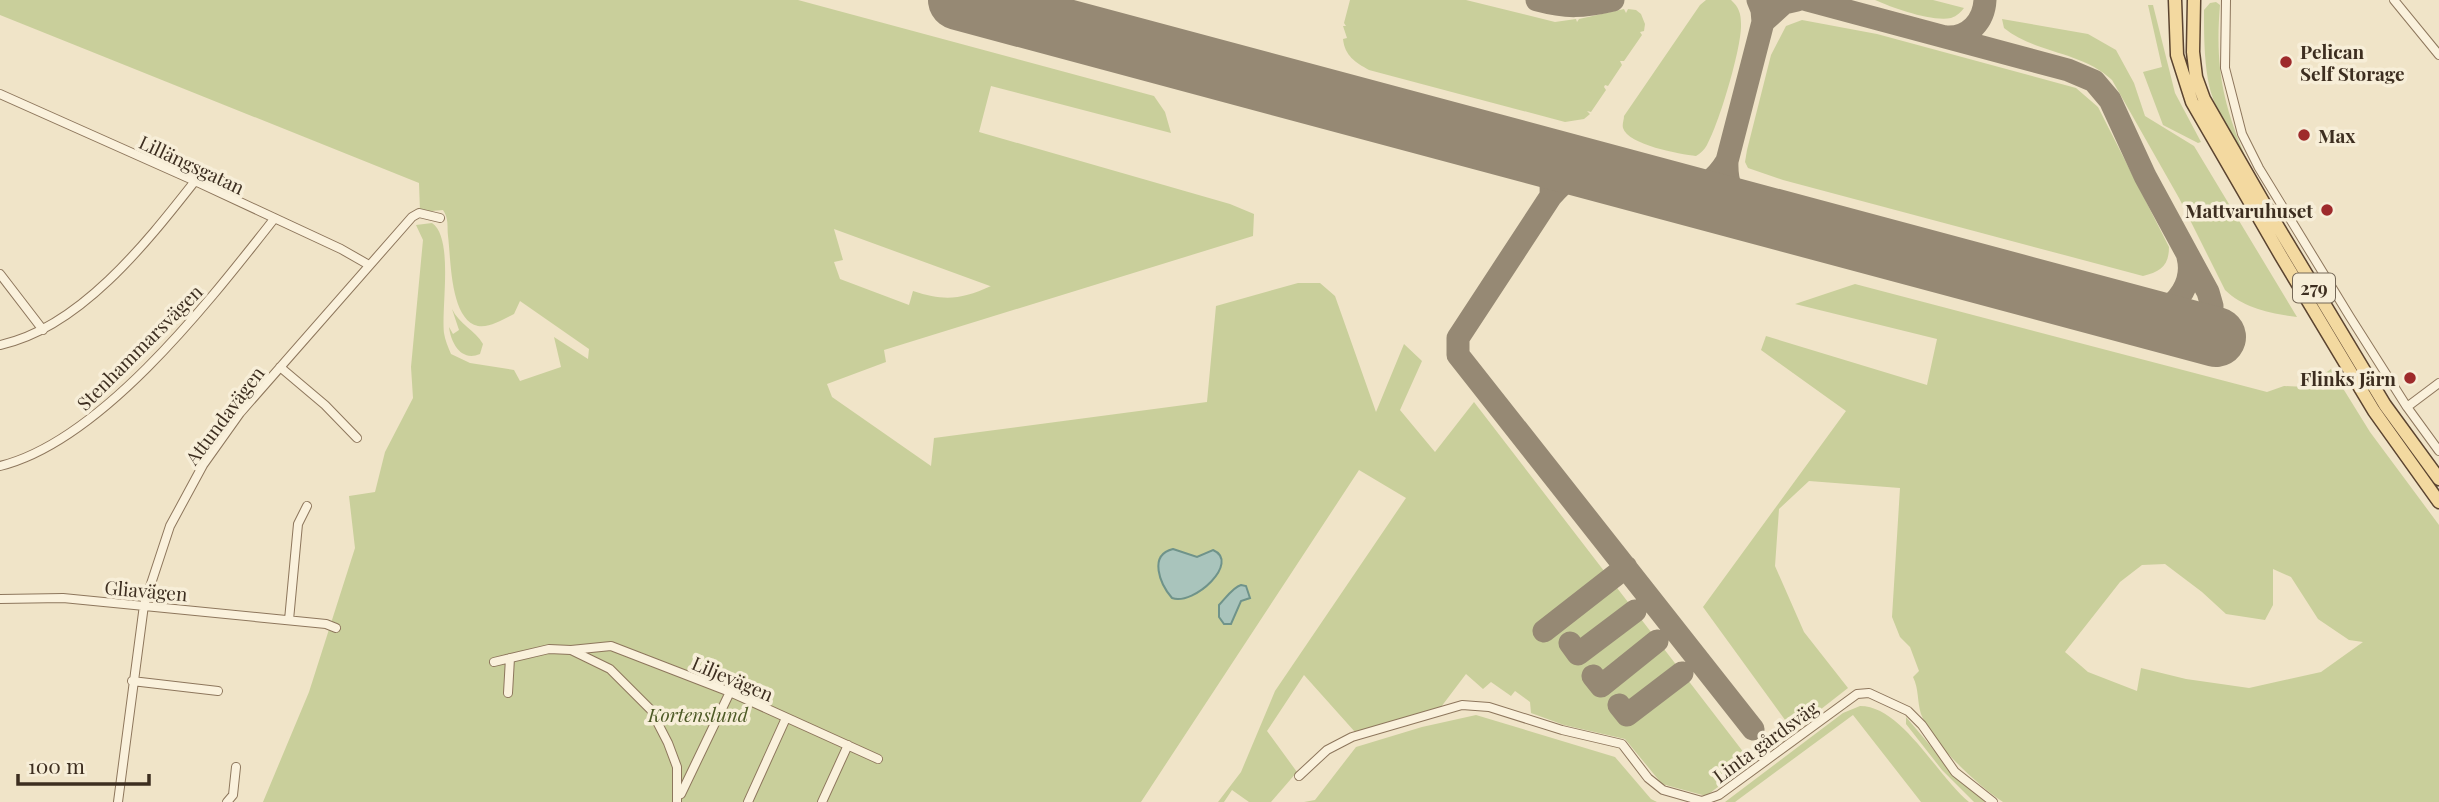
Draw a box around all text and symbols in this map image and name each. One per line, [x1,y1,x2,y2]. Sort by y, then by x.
place label: Pelican Self Storage [2300,38,2405,86]
marker: Pelican Self Storage [2278,54,2294,70]
place label: Max [2318,122,2356,148]
marker: Max [2296,127,2312,143]
street label: Lillängsgatan [135,128,250,200]
place label: Mattvaruhuset [2185,197,2313,223]
marker: Mattvaruhuset [2319,202,2335,218]
road number: 279 [2293,274,2335,302]
street label: Stenhammarsvägen [70,278,208,416]
street label: Attundavägen [178,360,270,470]
place label: Flinks Järn [2300,365,2396,391]
marker: Flinks Järn [2402,370,2418,386]
street label: Gliavägen [103,573,189,607]
street label: Liljevägen [688,649,778,707]
street label: Linta gårdsväg [1707,694,1823,788]
park label: Kortenslund [647,701,749,727]
scale bar [18,742,149,786]
text: 100 m [28,751,85,779]

